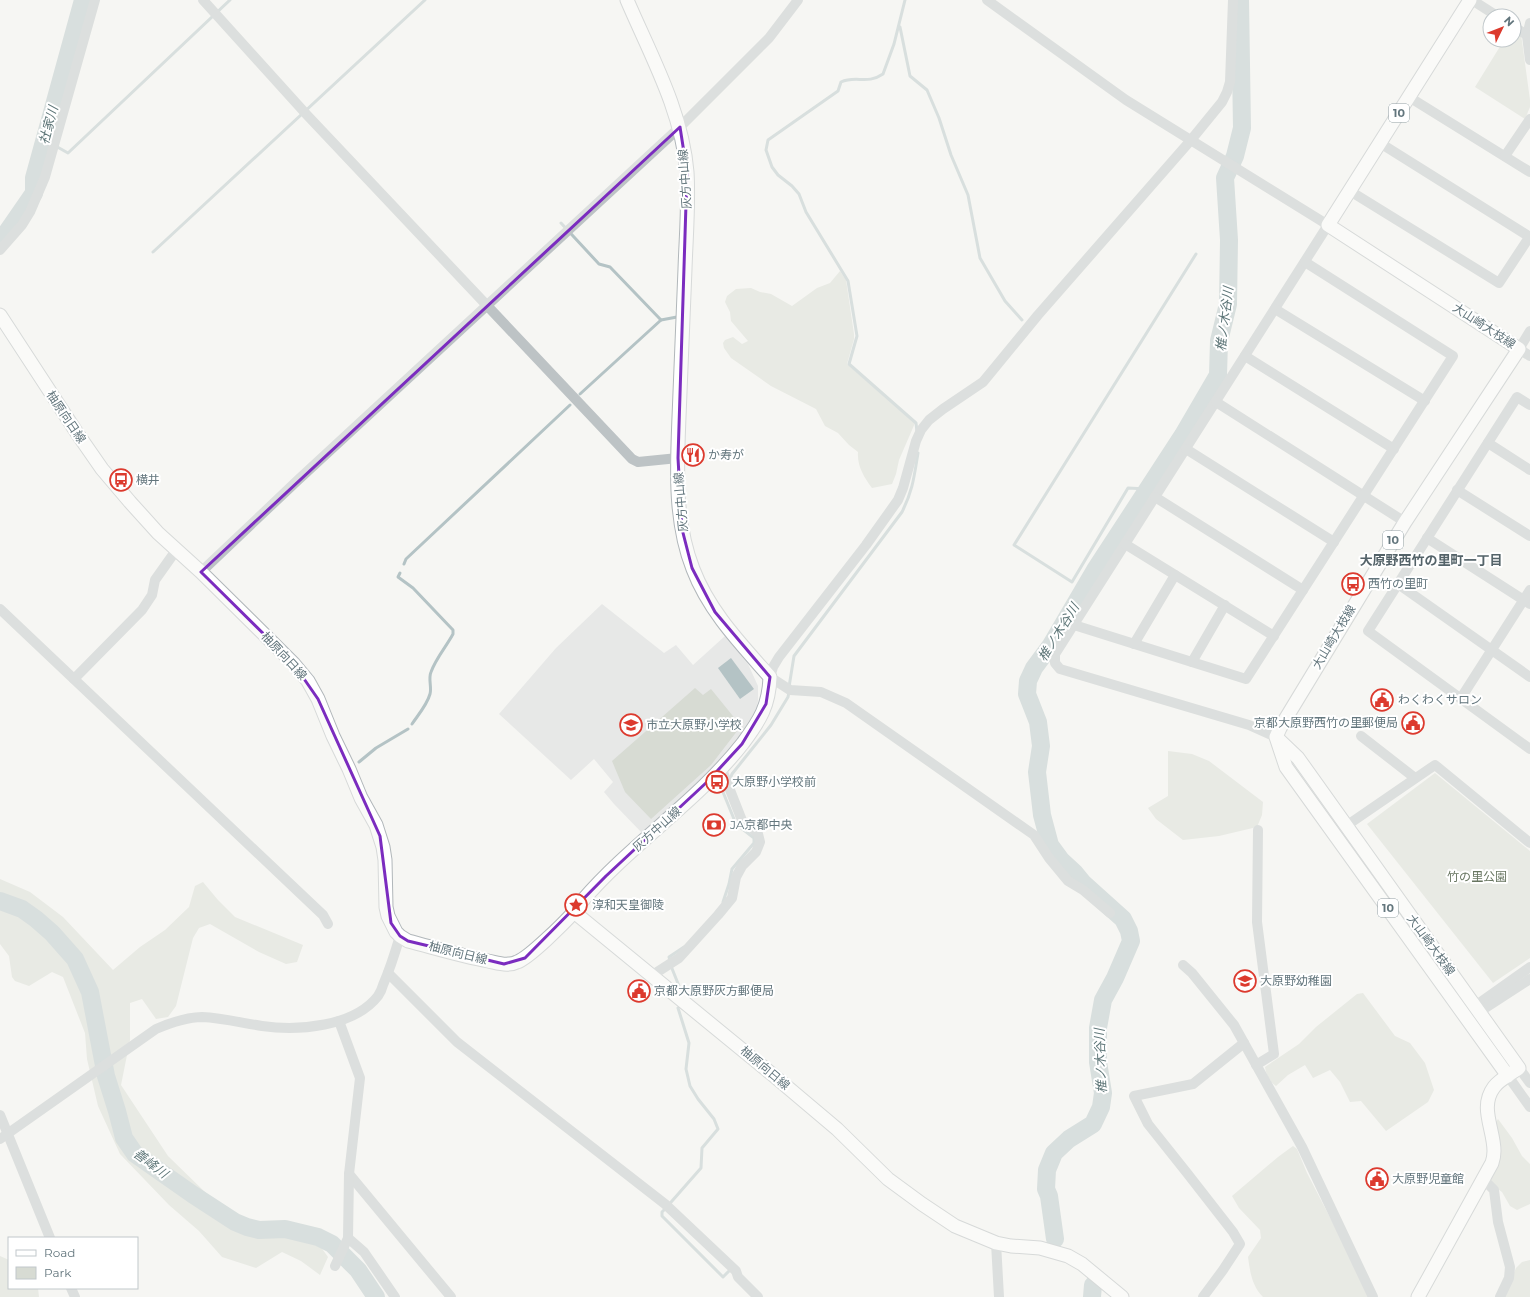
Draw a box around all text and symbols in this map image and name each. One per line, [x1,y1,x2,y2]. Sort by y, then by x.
north arrow [1482,8,1522,48]
text: N [1501,13,1517,29]
water label: 社家川 [35,102,61,146]
road number: 10 [1389,104,1409,122]
street label: 灰方中山線 [675,149,694,209]
water label: 椎ノ木谷川 [1212,284,1236,352]
street label: 大山崎大枝線 [1450,300,1519,351]
street label: 柚原向日線 [43,388,89,446]
restaurant icon: か寿が [680,442,706,468]
place label: か寿が [708,447,744,462]
bus stop icon: 横井 [108,467,134,493]
street label: 灰方中山線 [670,471,691,533]
place label: 横井 [136,472,160,487]
road number: 10 [1383,531,1403,549]
district label: 大原野西竹の里町一丁目 [1359,552,1503,568]
bus stop icon: 西竹の里町 [1340,571,1366,597]
place label: 西竹の里町 [1368,576,1428,591]
water label: 椎ノ木谷川 [1034,599,1083,664]
street label: 大山崎大枝線 [1309,602,1359,671]
street label: 柚原向日線 [258,629,310,683]
public building icon: わくわくサロン [1369,687,1395,713]
place label: わくわくサロン [1398,692,1482,707]
public building icon: 京都大原野西竹の里郵便局 [1400,710,1426,736]
school or university icon: 市立大原野小学校 [618,712,644,738]
place label: 京都大原野西竹の里郵便局 [1254,715,1398,730]
place label: 市立大原野小学校 [646,717,742,732]
bus stop icon: 大原野小学校前 [704,769,730,795]
place label: 大原野小学校前 [732,774,816,789]
street label: 灰方中山線 [629,803,684,854]
bank icon: JA京都中央 [701,812,727,838]
place label: JA京都中央 [729,817,792,832]
park label: 竹の里公園 [1447,869,1507,884]
place icon: 淳和天皇御陵 [563,892,589,918]
place label: 淳和天皇御陵 [592,897,664,912]
road number: 10 [1378,899,1398,917]
street label: 大山崎大枝線 [1404,911,1459,978]
street label: 柚原向日線 [427,938,489,967]
school or university icon: 大原野幼稚園 [1232,968,1258,994]
place label: 大原野幼稚園 [1260,973,1332,988]
public building icon: 京都大原野灰方郵便局 [626,978,652,1004]
place label: 京都大原野灰方郵便局 [654,983,774,998]
water label: 椎ノ木谷川 [1091,1026,1109,1094]
street label: 柚原向日線 [738,1043,793,1093]
water label: 善峰川 [131,1145,173,1182]
public building icon: 大原野児童館 [1364,1166,1390,1192]
place label: 大原野児童館 [1392,1171,1464,1186]
legend [8,1237,138,1289]
text: Road [44,1245,75,1260]
text: Park [44,1265,72,1280]

